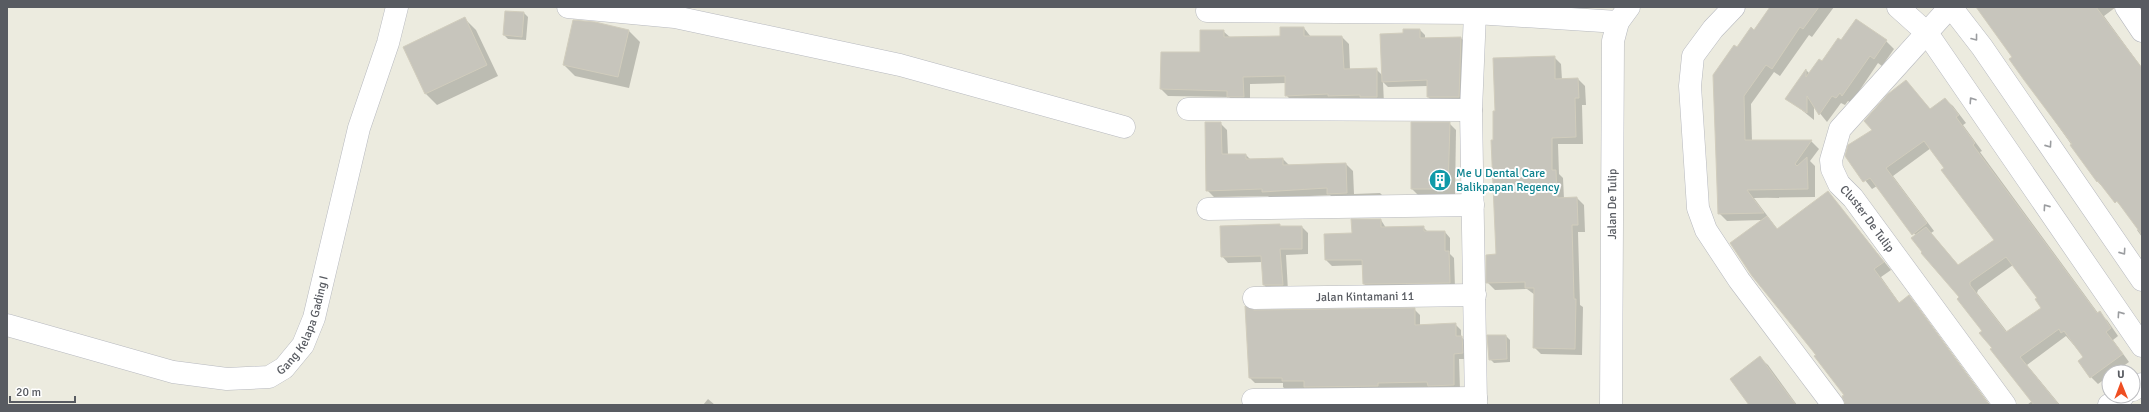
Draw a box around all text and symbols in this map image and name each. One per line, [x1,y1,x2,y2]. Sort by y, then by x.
one-way arrow [1970,33,1977,40]
one-way arrow [1969,97,1977,104]
one-way arrow [2044,140,2051,147]
place label: Me U Dental Care Balikpapan Regency [1456,166,1560,195]
building icon: Me U Dental Care Balikpapan Regency [1427,167,1453,193]
street label: Jalan De Tulip [1605,168,1620,240]
street label: Cluster De Tulip [1837,182,1897,255]
one-way arrow [2043,204,2051,211]
one-way arrow [2118,248,2126,255]
street label: Gang Kelapa Gading I [274,274,332,379]
street label: Jalan Kintamani 11 [1316,289,1414,305]
one-way arrow [2117,311,2125,318]
north arrow [2101,364,2141,404]
text: U [2117,368,2125,381]
scale bar [10,378,75,404]
text: 20 m [16,385,41,400]

